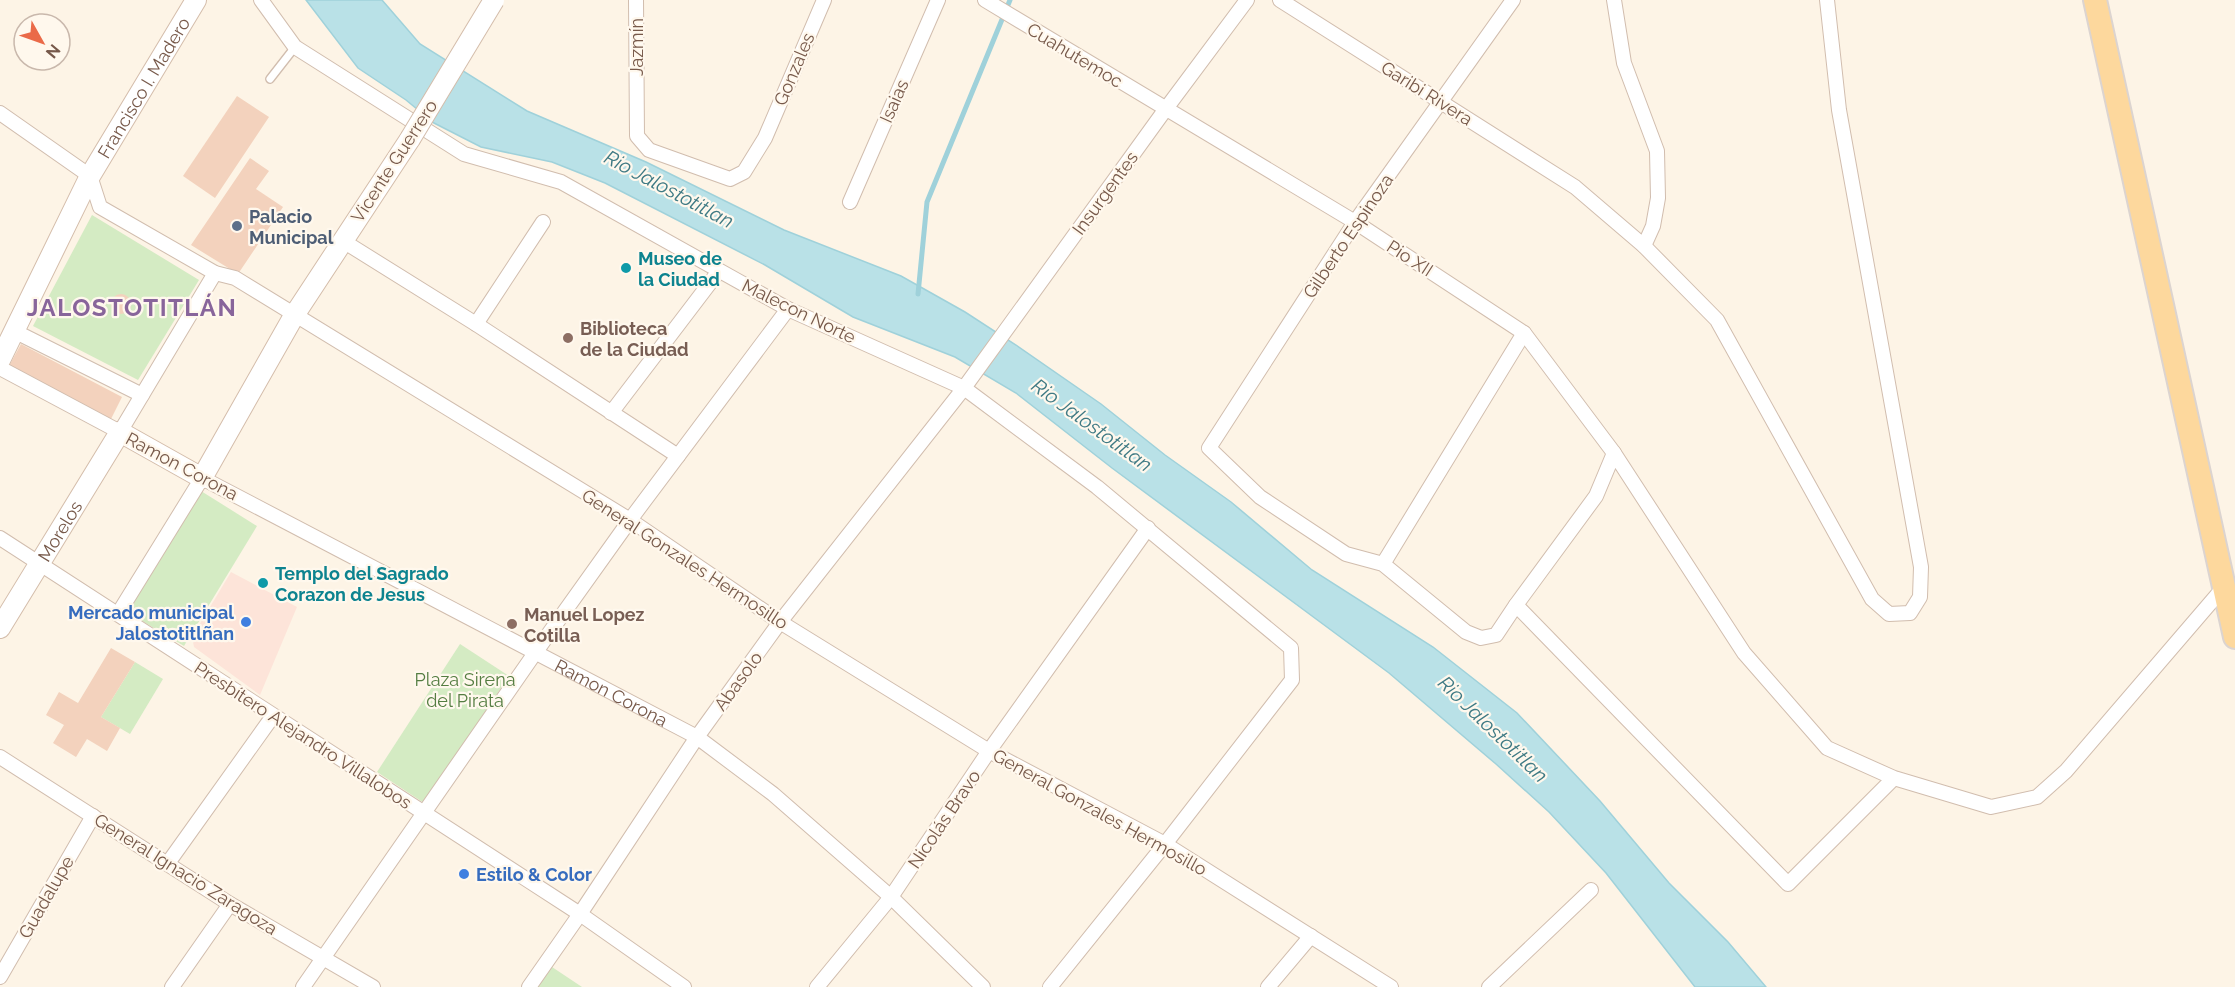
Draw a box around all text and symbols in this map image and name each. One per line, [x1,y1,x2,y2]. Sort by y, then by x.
north arrow [12,12,72,72]
street label: Francisco I. Madero [93,13,194,162]
street label: Jazmín [626,18,647,76]
street label: Cuahutemoc [1023,18,1127,92]
street label: Gonzales [769,29,819,109]
text: N [42,41,64,62]
street label: Garibi Rivera [1377,57,1477,129]
street label: Isaias [875,76,913,126]
street label: Vicente Guerrero [347,96,442,226]
water label: Rio Jalostotitlan [600,145,738,233]
street label: Insurgentes [1068,147,1142,239]
street label: Gilberto Espinoza [1299,170,1397,302]
place label: Palacio Municipal [249,206,334,248]
marker: Palacio Municipal [230,219,244,233]
street label: Pio XII [1383,235,1437,281]
place label: Museo de la Ciudad [638,248,722,290]
marker: Museo de la Ciudad [619,261,633,275]
street label: Malecon Norte [739,274,860,348]
district label: JALOSTOTITLÁN [27,293,237,322]
place label: Biblioteca de la Ciudad [580,318,689,360]
marker: Biblioteca de la Ciudad [561,331,575,345]
water label: Rio Jalostotitlan [1027,373,1157,477]
street label: Ramon Corona [122,428,242,504]
street label: General Gonzales Hermosillo [578,484,792,634]
street label: Morelos [33,496,86,565]
place label: Templo del Sagrado Corazon de Jesus [275,563,449,605]
marker: Templo del Sagrado Corazon de Jesus [256,576,270,590]
place label: Mercado municipal Jalostotitlñan [68,602,234,644]
place label: Manuel Lopez Cotilla [524,604,645,646]
marker: Mercado municipal Jalostotitlñan [239,615,253,629]
marker: Manuel Lopez Cotilla [505,617,519,631]
street label: Abasolo [709,647,767,715]
street label: Ramon Corona [552,654,671,730]
street label: Presbítero Alejandro Villalobos [191,657,416,813]
park label: Plaza Sirena del Pirata [415,669,515,711]
water label: Rio Jalostotitlan [1433,671,1553,787]
street label: General Gonzales Hermosillo [989,744,1211,880]
street label: Nicolás Bravo [903,766,985,872]
street label: General Ignacio Zaragoza [91,809,281,939]
street label: Guadalupe [14,852,78,942]
place label: Estilo & Color [476,864,592,885]
marker: Estilo & Color [457,867,471,881]

